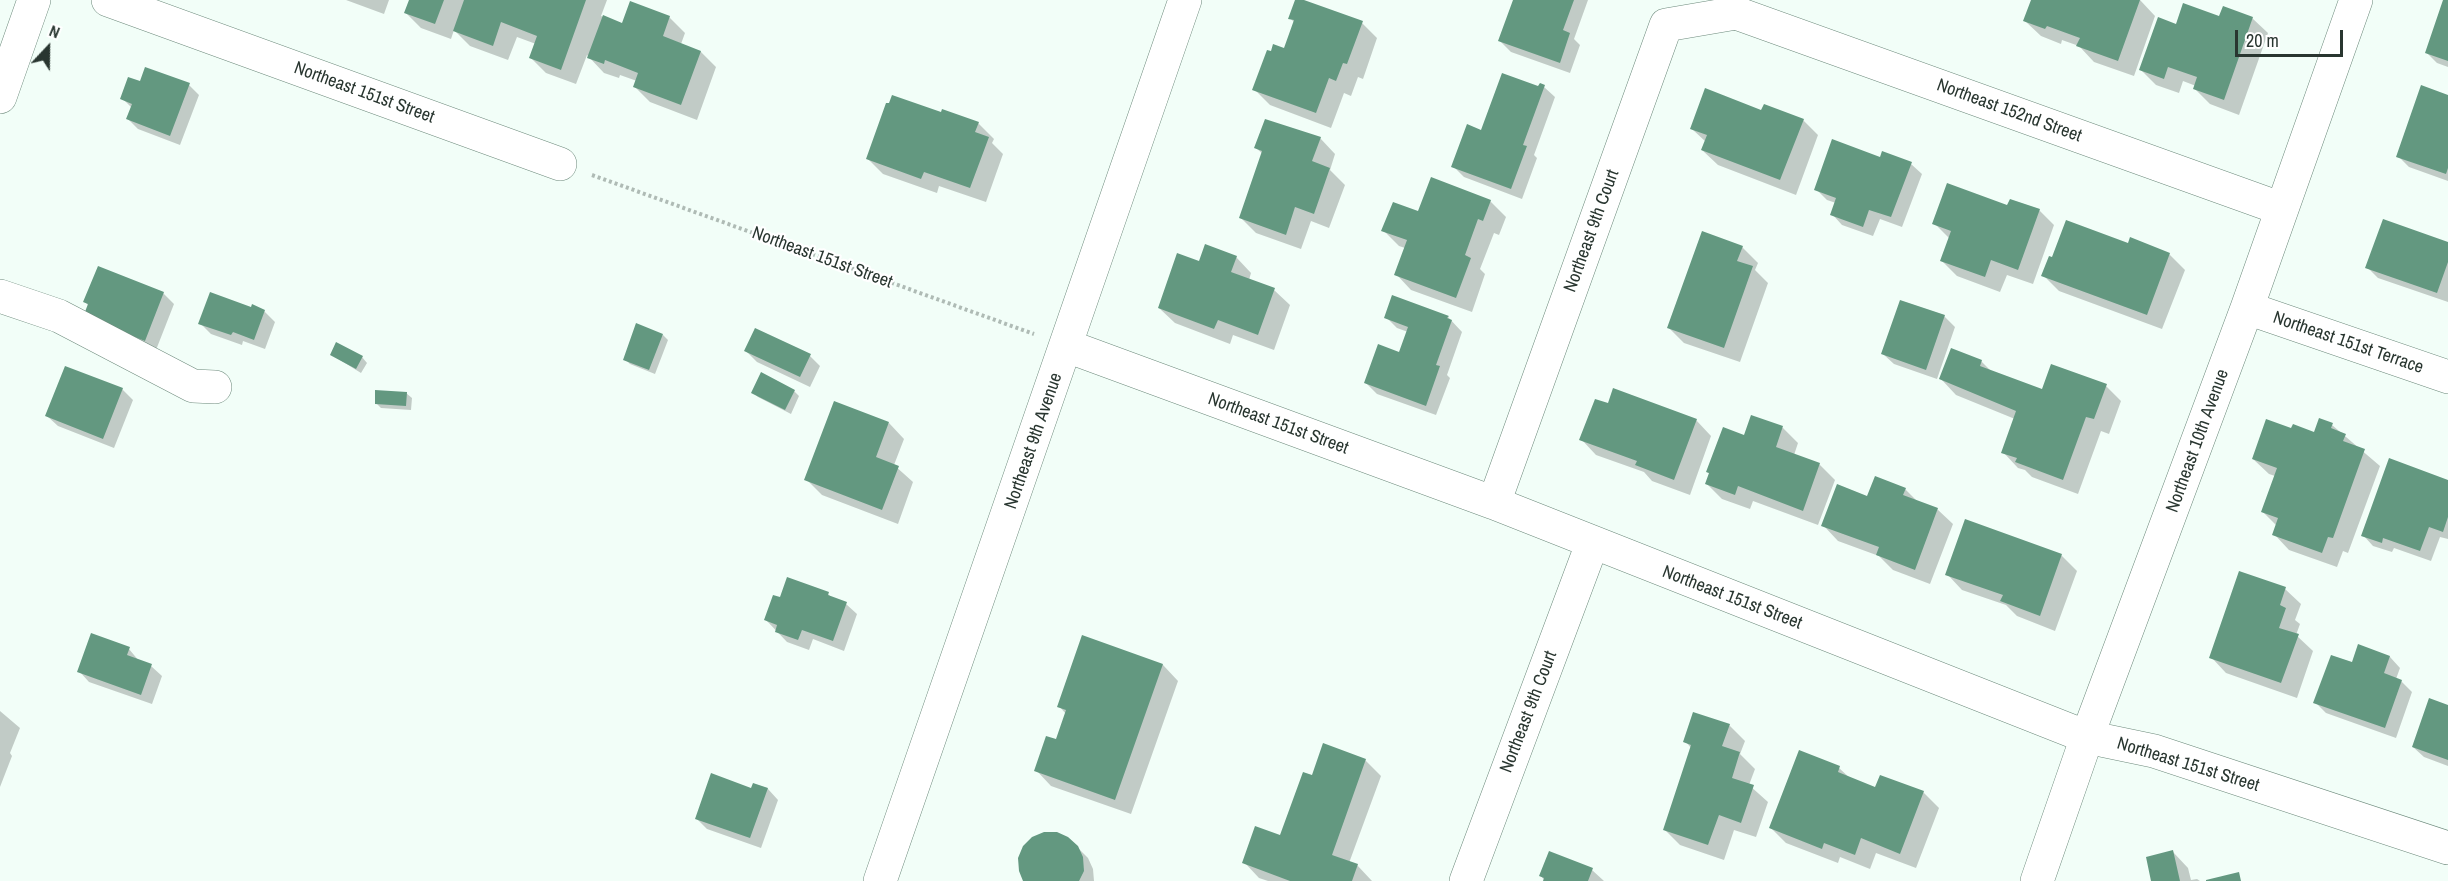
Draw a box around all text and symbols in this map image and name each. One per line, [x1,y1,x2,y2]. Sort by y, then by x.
north arrow [18,18,78,78]
scale bar [2238,18,2346,56]
text: N [46,19,63,43]
text: 20 m [2246,28,2279,53]
street label: Northeast 151st Street [291,58,437,128]
street label: Northeast 152nd Street [1934,75,2084,147]
street label: Northeast 9th Court [1560,167,1624,295]
street label: Northeast 151st Street [749,223,895,293]
street label: Northeast 151st Terrace [2270,307,2426,379]
street label: Northeast 10th Avenue [2162,366,2234,516]
street label: Northeast 9th Avenue [1001,370,1067,512]
street label: Northeast 151st Street [1205,389,1351,459]
street label: Northeast 151st Street [1659,561,1805,635]
street label: Northeast 9th Court [1496,648,1562,776]
street label: Northeast 151st Street [2114,733,2262,797]

